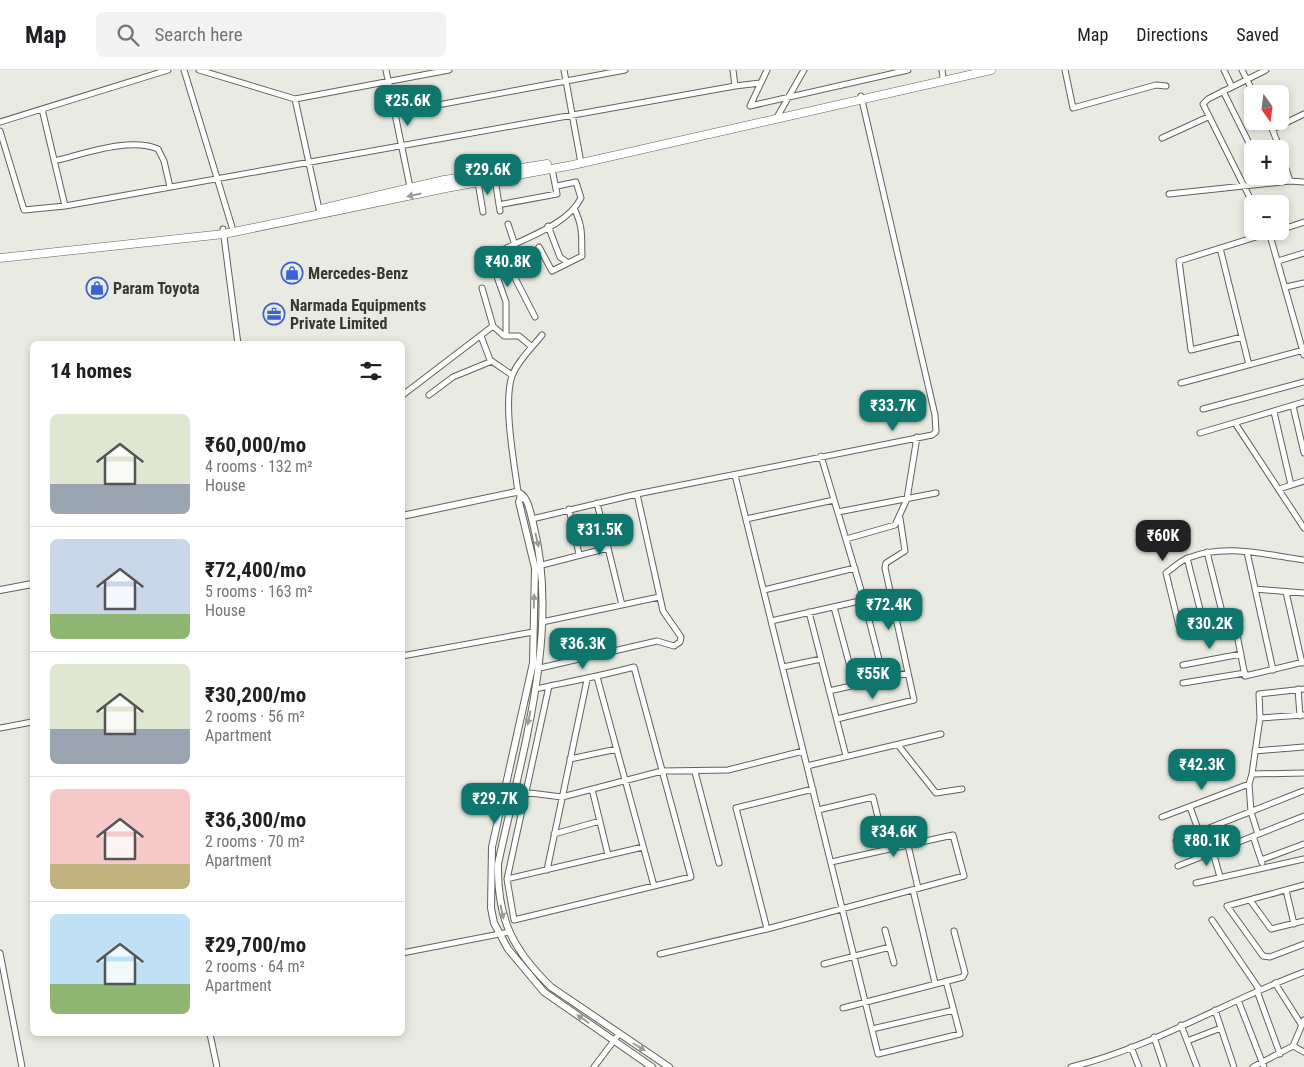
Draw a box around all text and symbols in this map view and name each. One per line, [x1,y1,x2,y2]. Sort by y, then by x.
search box [96,12,446,57]
text: Map [25,21,66,49]
icon: search [114,21,142,49]
text: Search here [154,23,243,46]
text: Map [1077,24,1108,45]
text: Directions [1136,24,1208,45]
text: Saved [1236,24,1279,45]
pin: ₹25.6K [367,85,449,127]
north arrow [1244,85,1289,130]
map controls [1244,85,1289,240]
text: ₹25.6K [385,91,431,110]
button: + [1244,140,1289,185]
pin: ₹29.6K [447,154,529,196]
text: ₹29.6K [465,160,511,179]
one-way arrow [406,191,421,199]
button: − [1244,195,1289,240]
pin: ₹40.8K [467,246,549,288]
text: ₹40.8K [485,252,531,271]
shop icon: Mercedes-Benz [280,261,304,285]
place label: Mercedes-Benz [308,264,408,283]
shop icon: Param Toyota [85,276,109,300]
place label: Param Toyota [113,279,200,298]
place label: Narmada Equipments Private Limited [290,296,426,333]
office icon: Narmada Equipments Private Limited [262,302,286,326]
icon: filters [357,357,385,385]
text: 14 homes [50,359,132,383]
pin: ₹33.7K [852,390,934,432]
text: ₹33.7K [870,396,916,415]
text: ₹60,000/mo [205,433,306,457]
icon: home [90,434,150,494]
text: 4 rooms · 132 m² [205,457,313,476]
text: House [205,476,245,495]
pin: ₹31.5K [559,514,641,556]
text: ₹31.5K [577,520,623,539]
pin: ₹60K [1133,520,1193,562]
text: ₹60K [1147,526,1179,545]
one-way arrow [533,532,541,547]
text: ₹72,400/mo [205,558,306,582]
icon: home [90,559,150,619]
text: 5 rooms · 163 m² [205,582,313,601]
pin: ₹72.4K [848,588,930,631]
one-way arrow [530,593,538,609]
text: ₹72.4K [866,595,912,614]
text: House [205,601,245,620]
pin: ₹30.2K [1169,608,1251,650]
text: ₹30.2K [1187,614,1233,633]
pin: ₹36.3K [542,628,624,670]
text: ₹36.3K [560,634,606,653]
pin: ₹55K [843,658,903,700]
text: ₹55K [857,664,889,683]
text: ₹30,200/mo [205,683,306,707]
icon: home [90,684,150,744]
text: 2 rooms · 56 m² [205,707,305,726]
one-way arrow [525,711,533,726]
text: Apartment [205,726,272,745]
pin: ₹42.3K [1161,748,1243,791]
text: ₹42.3K [1179,755,1225,774]
pin: ₹29.7K [454,782,536,825]
text: ₹29.7K [472,789,518,808]
text: ₹36,300/mo [205,808,306,832]
icon: home [90,809,150,869]
pin: ₹34.6K [853,816,935,858]
text: ₹34.6K [871,822,917,841]
pin: ₹80.1K [1166,824,1248,867]
text: ₹80.1K [1184,831,1230,850]
text: 2 rooms · 70 m² [205,832,305,851]
text: Apartment [205,851,272,870]
one-way arrow [498,904,506,920]
text: ₹29,700/mo [205,933,306,957]
icon: home [90,934,150,994]
text: 2 rooms · 64 m² [205,957,305,976]
text: Apartment [205,976,272,995]
one-way arrow [576,1014,590,1024]
one-way arrow [632,1042,646,1051]

